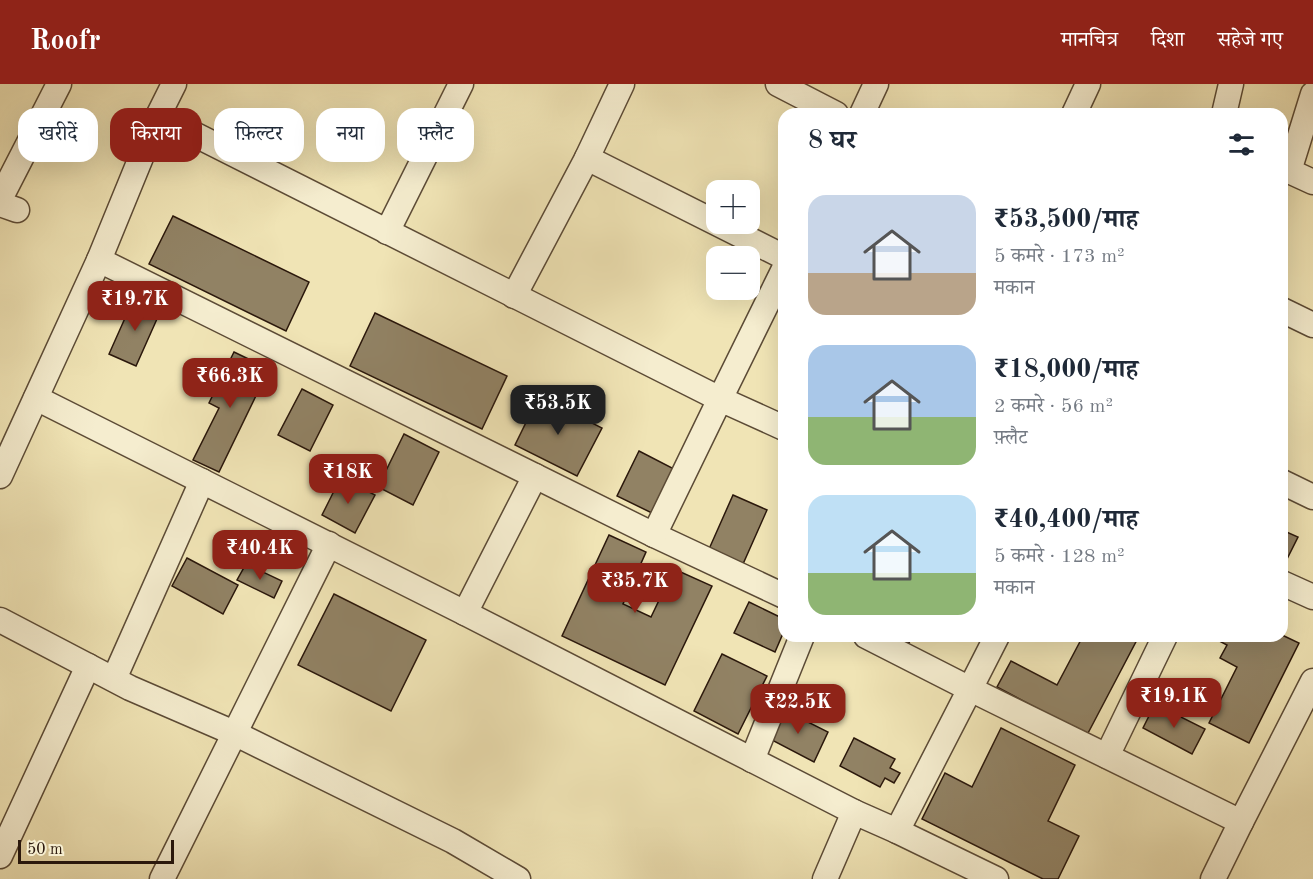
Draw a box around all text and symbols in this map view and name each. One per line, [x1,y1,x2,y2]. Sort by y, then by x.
text: Roofr [30,28,101,56]
text: मानचित्र [1061,30,1118,51]
text: दिशा [1151,30,1184,51]
text: सहेजे गए [1217,30,1283,51]
chip: खरीदें [18,108,98,162]
chip: किराया [110,108,202,162]
chip: फ़िल्टर [214,108,304,162]
chip: नया [316,108,385,162]
chip: फ़्लैट [397,108,474,162]
text: 8 घर [808,128,856,154]
icon: filters [1225,128,1258,161]
map controls [706,180,760,300]
button: + [706,180,760,234]
text: ₹53,500/माह [994,207,1138,233]
icon: home [856,219,928,291]
button: − [706,246,760,300]
text: 5 कमरे · 173 m² [994,247,1125,267]
text: मकान [994,279,1035,299]
pin: ₹19.7K [86,281,184,332]
text: ₹19.7K [101,290,169,310]
text: ₹18,000/माह [994,357,1138,383]
pin: ₹66.3K [181,358,279,409]
text: ₹66.3K [196,367,264,387]
icon: home [856,369,928,441]
pin: ₹53.5K [509,385,607,436]
text: ₹53.5K [524,394,592,414]
text: 2 कमरे · 56 m² [994,397,1113,417]
text: फ़्लैट [994,429,1027,449]
pin: ₹18K [312,454,384,505]
text: ₹18K [323,463,373,483]
text: ₹40,400/माह [994,507,1138,533]
icon: home [856,519,928,591]
pin: ₹40.4K [211,530,309,581]
text: ₹40.4K [226,539,294,559]
text: 5 कमरे · 128 m² [994,547,1125,567]
pin: ₹35.7K [586,563,684,614]
text: ₹35.7K [601,572,669,592]
text: मकान [994,579,1035,599]
pin: ₹19.1K [1125,678,1223,729]
pin: ₹22.5K [749,684,847,735]
text: ₹19.1K [1140,687,1208,707]
text: ₹22.5K [764,693,832,713]
scale bar [18,837,174,864]
text: 50 m [27,842,63,858]

